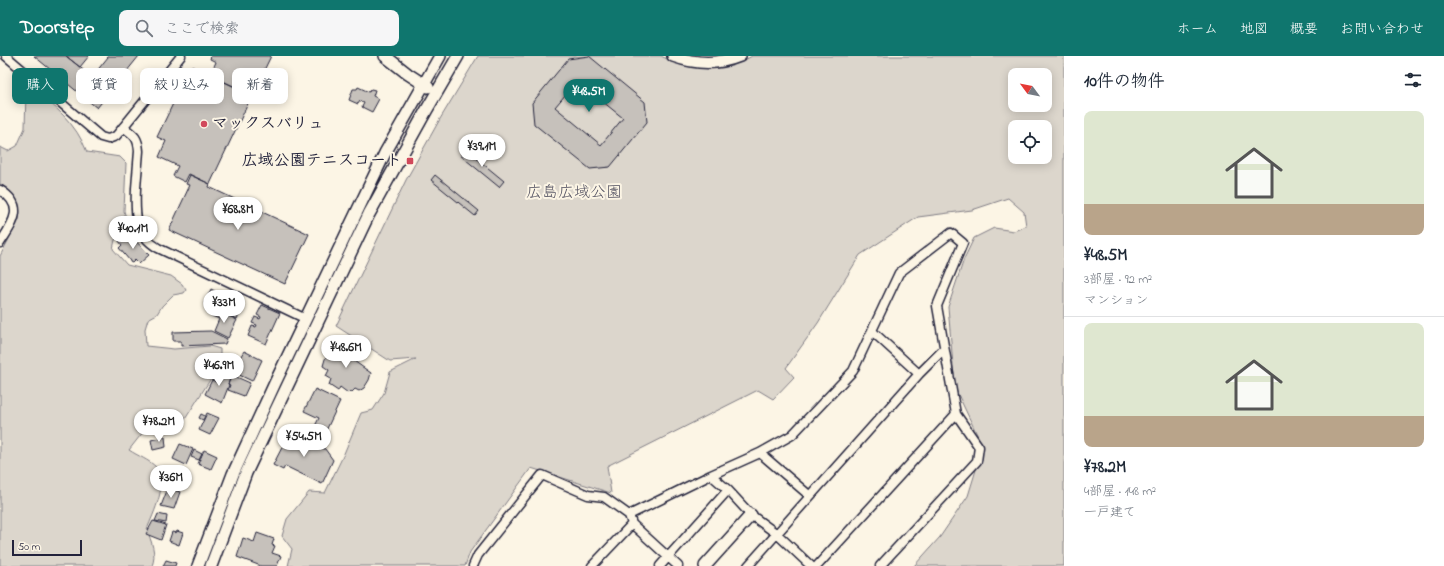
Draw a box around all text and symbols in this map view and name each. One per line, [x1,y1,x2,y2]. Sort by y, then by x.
search box [119,10,399,46]
text: Doorstep [20,15,95,42]
icon: search [133,17,155,39]
text: ここで検索 [165,18,240,40]
text: ホーム [1177,19,1218,40]
text: 地図 [1240,19,1268,40]
text: 概要 [1290,19,1318,40]
text: お問い合わせ [1340,19,1424,40]
chip: 購入 [12,68,68,104]
chip: 賃貸 [76,68,132,104]
chip: 絞り込み [140,68,224,104]
chip: 新着 [232,68,288,104]
north arrow [1008,68,1052,112]
map controls [1008,68,1052,164]
text: 10件の物件 [1084,69,1165,94]
icon: filters [1402,69,1424,91]
pin: ¥48.5M [556,79,622,113]
text: ¥48.5M [572,82,606,101]
place label: マックスバリュ [212,112,324,136]
marker: マックスバリュ [199,119,209,129]
button: locate [1008,120,1052,164]
pin: ¥39.1M [449,134,515,168]
text: ¥39.1M [467,137,497,156]
icon: home [1218,137,1290,209]
place label: 広域公園テニスコート [242,149,402,173]
marker: 広域公園テニスコート [405,156,415,166]
park label: 広島広域公園 [526,181,622,205]
pin: ¥68.8M [205,197,271,231]
text: ¥68.8M [222,200,254,219]
pin: ¥40.1M [100,216,166,250]
text: ¥40.1M [118,219,148,238]
text: ¥48.5M [1084,243,1128,268]
text: 3部屋 · 92 m² [1084,270,1152,289]
pin: ¥33M [200,290,248,324]
text: マンション [1084,291,1148,310]
text: ¥33M [212,293,236,312]
pin: ¥48.6M [313,335,379,369]
text: ¥48.6M [330,338,362,357]
icon: home [1218,349,1290,421]
pin: ¥46.9M [186,353,252,387]
text: ¥46.9M [204,356,234,375]
pin: ¥78.2M [126,409,192,443]
text: ¥78.2M [143,412,175,431]
pin: ¥54.5M [271,424,337,458]
text: ¥54.5M [286,427,322,446]
text: ¥78.2M [1084,455,1126,480]
pin: ¥36M [147,465,195,499]
text: ¥36M [159,468,183,487]
text: 4部屋 · 148 m² [1084,482,1156,501]
text: 一戸建て [1084,503,1136,522]
scale bar [12,538,82,557]
text: 50 m [18,539,40,555]

